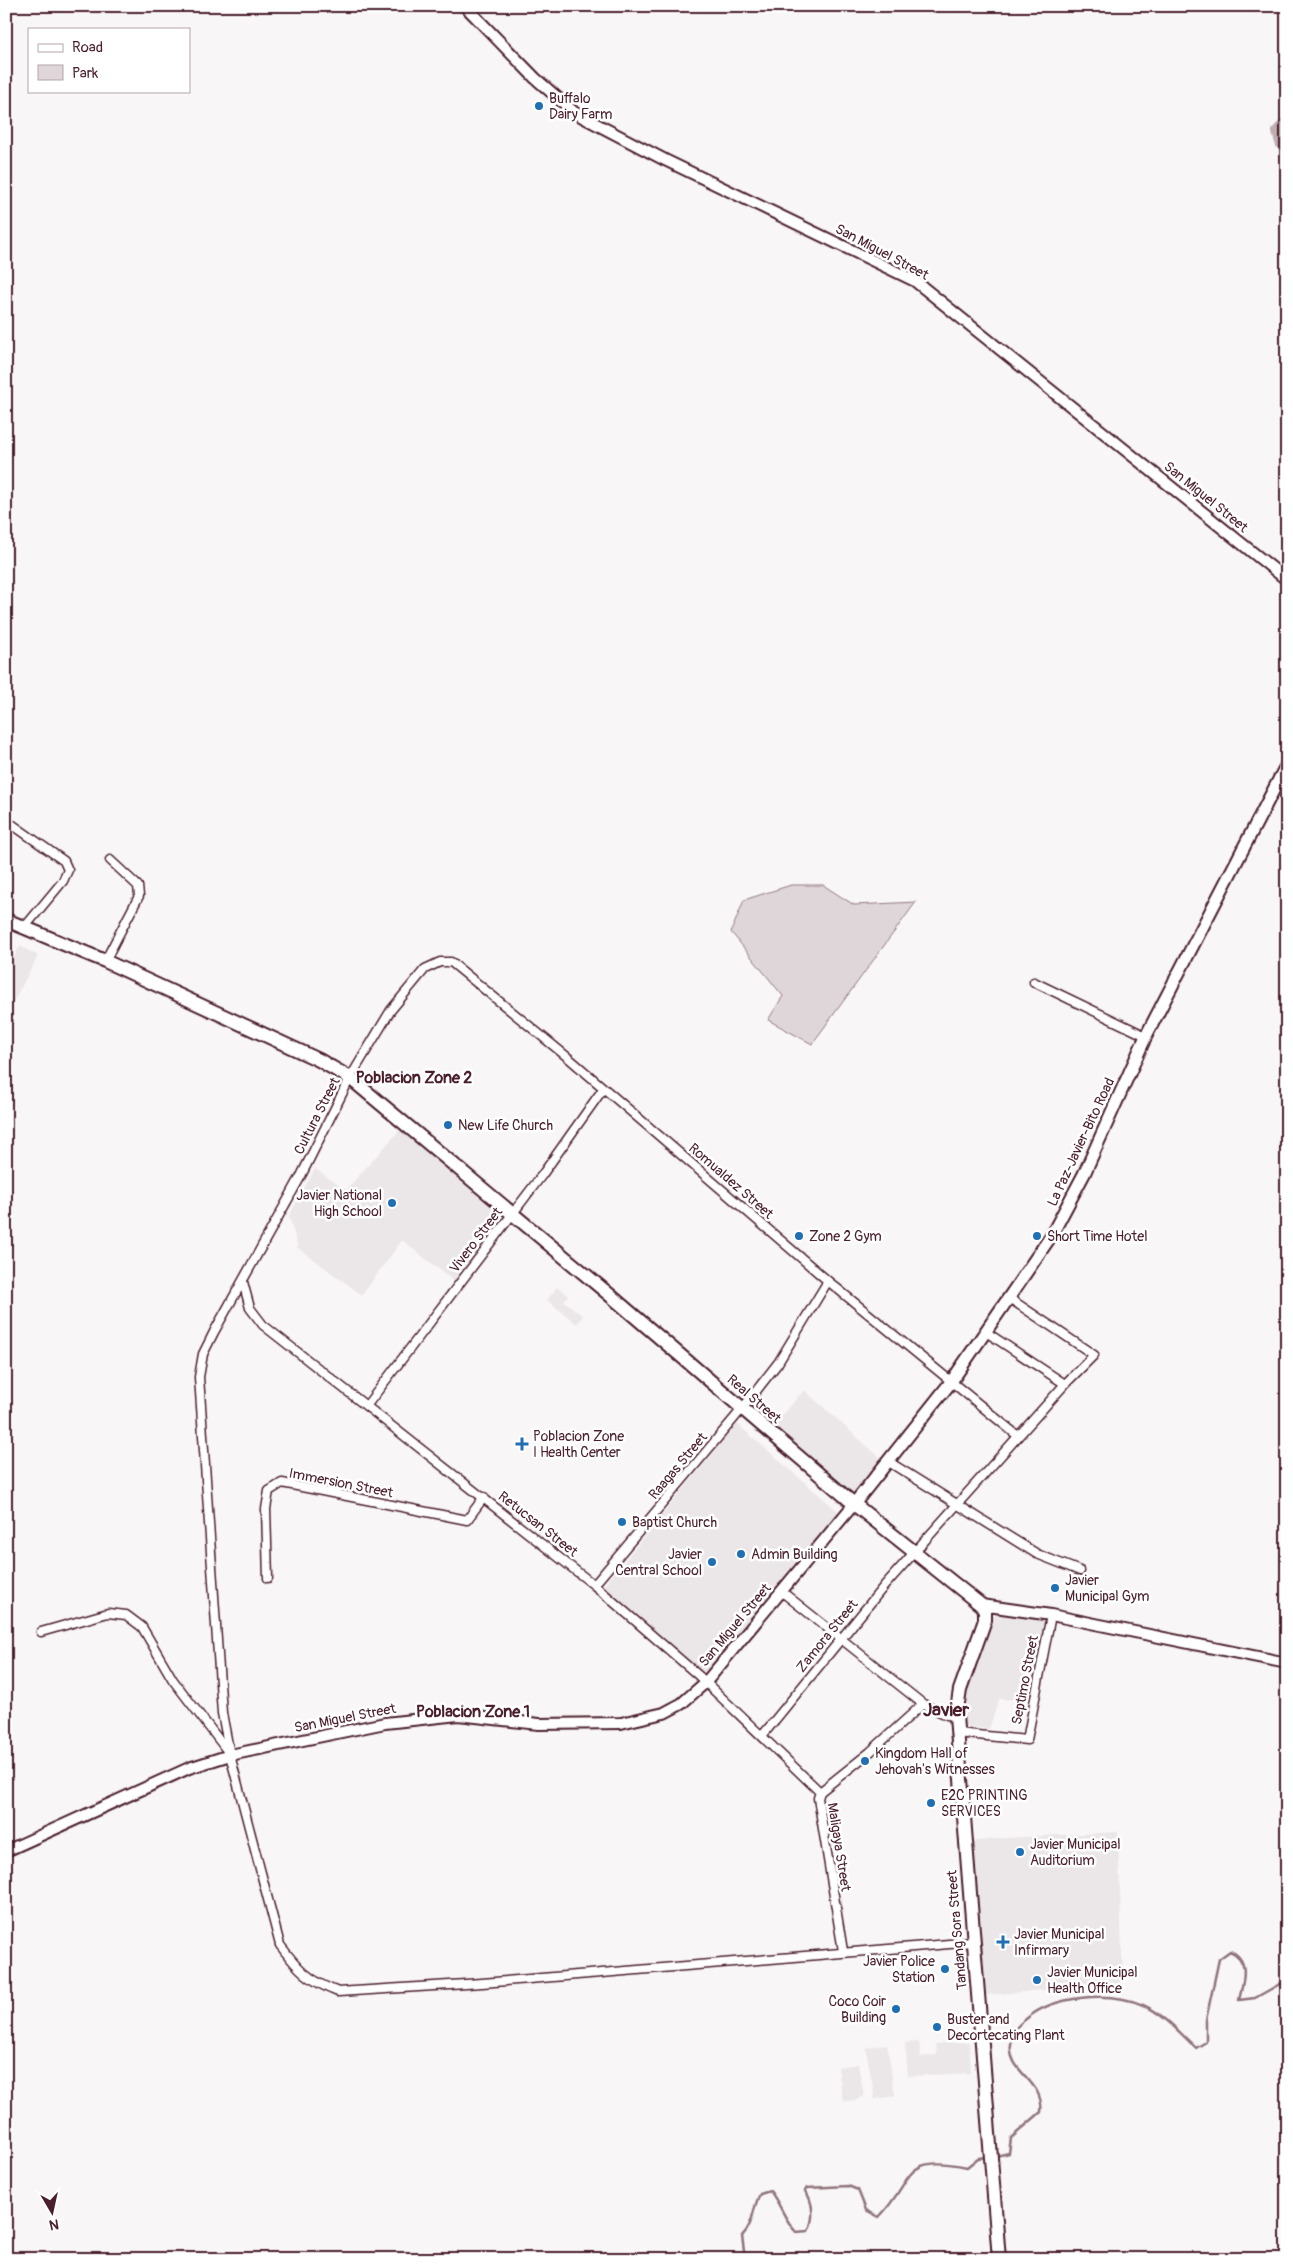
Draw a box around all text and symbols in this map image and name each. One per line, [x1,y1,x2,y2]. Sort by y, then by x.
legend [28,28,190,92]
text: Road [72,38,103,57]
text: Park [72,64,99,83]
place label: Buffalo Dairy Farm [549,90,612,123]
marker: Buffalo Dairy Farm [533,100,545,112]
street label: San Miguel Street [832,220,932,284]
street label: San Miguel Street [1161,458,1252,536]
district label: Poblacion Zone 2 [356,1068,472,1088]
street label: Cultura Street [290,1074,344,1157]
street label: La Paz-Javier-Bito Road [1044,1075,1118,1209]
place label: New Life Church [458,1117,553,1134]
marker: New Life Church [442,1119,454,1131]
street label: Romualdez Street [685,1140,777,1223]
place label: Javier National High School [296,1187,382,1220]
marker: Javier National High School [386,1197,398,1209]
street label: Vivero Street [446,1204,506,1276]
place label: Zone 2 Gym [809,1228,882,1245]
place label: Short Time Hotel [1047,1228,1147,1245]
marker: Zone 2 Gym [793,1230,805,1242]
marker: Short Time Hotel [1031,1230,1043,1242]
street label: Real Street [724,1371,785,1427]
place label: Poblacion Zone I Health Center [533,1428,624,1461]
street label: Raagas Street [645,1429,711,1503]
marker: Poblacion Zone I Health Center [515,1437,529,1451]
street label: Immersion Street [287,1465,395,1502]
street label: Retucsan Street [495,1488,581,1560]
place label: Baptist Church [632,1514,717,1531]
marker: Baptist Church [616,1516,628,1528]
place label: Javier Central School [615,1546,702,1579]
place label: Admin Building [751,1546,838,1563]
marker: Admin Building [735,1548,747,1560]
marker: Javier Central School [706,1556,718,1568]
place label: Javier Municipal Gym [1065,1572,1149,1605]
street label: San Miguel Street [695,1580,775,1670]
marker: Javier Municipal Gym [1049,1582,1061,1594]
street label: Zamora Street [793,1596,862,1676]
street label: Septimo Street [1008,1634,1042,1726]
district label: Javier [923,1698,969,1722]
street label: San Miguel Street [293,1700,398,1736]
district label: Poblacion Zone 1 [416,1702,530,1722]
place label: Kingdom Hall of Jehovah's Witnesses [875,1745,995,1778]
marker: Kingdom Hall of Jehovah's Witnesses [859,1755,871,1767]
place label: E2C PRINTING SERVICES [941,1787,1028,1820]
marker: E2C PRINTING SERVICES [925,1797,937,1809]
street label: Maligaya Street [824,1801,854,1893]
place label: Javier Municipal Auditorium [1030,1836,1121,1869]
marker: Javier Municipal Auditorium [1014,1846,1026,1858]
street label: Tandang Sora Street [943,1869,971,1991]
place label: Javier Municipal Infirmary [1014,1926,1105,1959]
marker: Javier Municipal Infirmary [996,1935,1010,1949]
place label: Javier Police Station [863,1953,935,1986]
marker: Javier Police Station [939,1963,951,1975]
place label: Javier Municipal Health Office [1047,1964,1138,1997]
marker: Javier Municipal Health Office [1031,1974,1043,1986]
place label: Coco Coir Building [829,1993,886,2026]
marker: Coco Coir Building [890,2003,902,2015]
place label: Buster and Decortecating Plant [947,2011,1065,2044]
marker: Buster and Decortecating Plant [931,2021,943,2033]
north arrow [28,2188,78,2238]
text: N [48,2215,60,2233]

